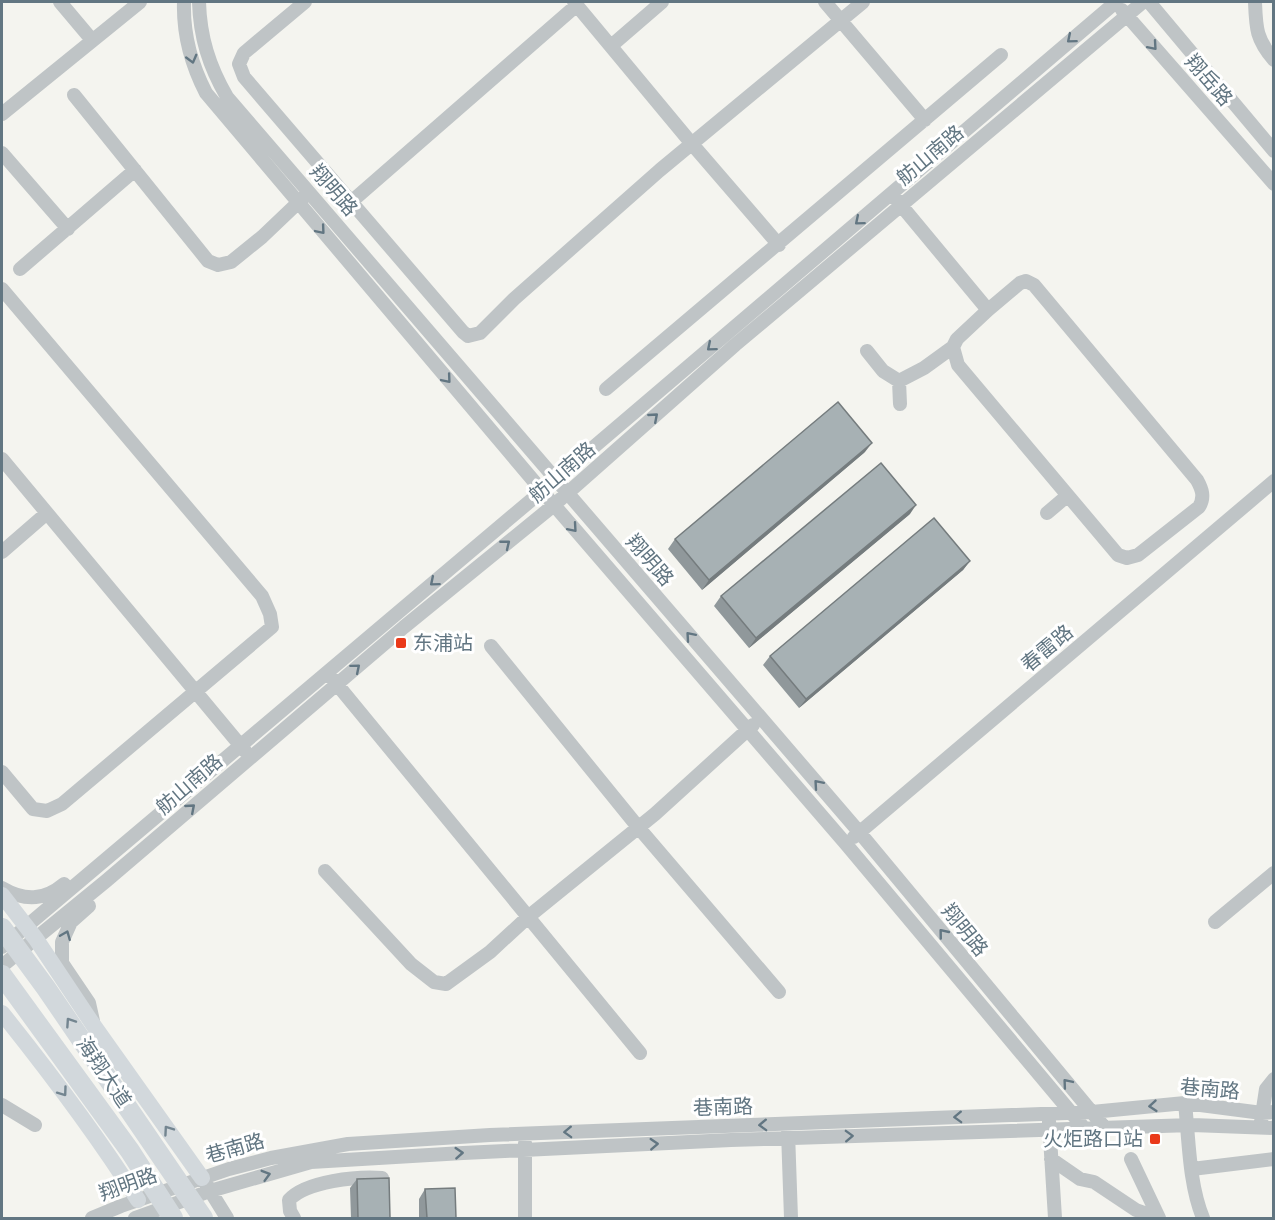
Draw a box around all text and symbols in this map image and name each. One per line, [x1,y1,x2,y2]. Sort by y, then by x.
one-way arrow [1067,32,1078,43]
one-way arrow [1146,39,1157,49]
street label: 翔岳路 [1181,50,1237,110]
one-way arrow [184,54,197,64]
street label: 舫山南路 [892,121,968,189]
street label: 翔明路 [306,160,362,220]
one-way arrow [855,213,866,224]
one-way arrow [314,223,325,234]
one-way arrow [707,340,718,351]
one-way arrow [440,372,451,383]
one-way arrow [648,413,658,424]
street label: 舫山南路 [525,437,599,507]
one-way arrow [566,521,577,532]
street label: 翔明路 [622,530,678,590]
one-way arrow [499,540,510,551]
one-way arrow [430,575,441,586]
street label: 春雷路 [1017,620,1077,676]
place label: 东浦站 [413,632,473,654]
one-way arrow [686,632,697,643]
marker: 东浦站 [394,636,408,650]
one-way arrow [349,664,360,675]
street label: 舫山南路 [152,749,226,819]
one-way arrow [814,780,825,791]
one-way arrow [184,804,195,815]
street label: 翔明路 [938,900,992,960]
one-way arrow [939,929,950,940]
one-way arrow [58,931,71,941]
one-way arrow [65,1018,77,1028]
street label: 海翔大道 [73,1033,135,1111]
street label: 巷南路 [1179,1075,1241,1103]
one-way arrow [1064,1079,1075,1090]
one-way arrow [56,1086,67,1097]
street label: 巷南路 [693,1095,753,1119]
one-way arrow [1148,1099,1157,1112]
one-way arrow [954,1110,963,1123]
one-way arrow [759,1118,768,1131]
one-way arrow [164,1126,175,1137]
one-way arrow [564,1126,573,1139]
place label: 火炬路口站 [1043,1128,1143,1150]
street label: 巷南路 [203,1129,267,1167]
one-way arrow [844,1130,853,1142]
marker: 火炬路口站 [1148,1132,1162,1146]
one-way arrow [649,1137,658,1150]
one-way arrow [455,1147,464,1160]
street label: 翔明路 [96,1163,160,1205]
one-way arrow [260,1170,271,1182]

